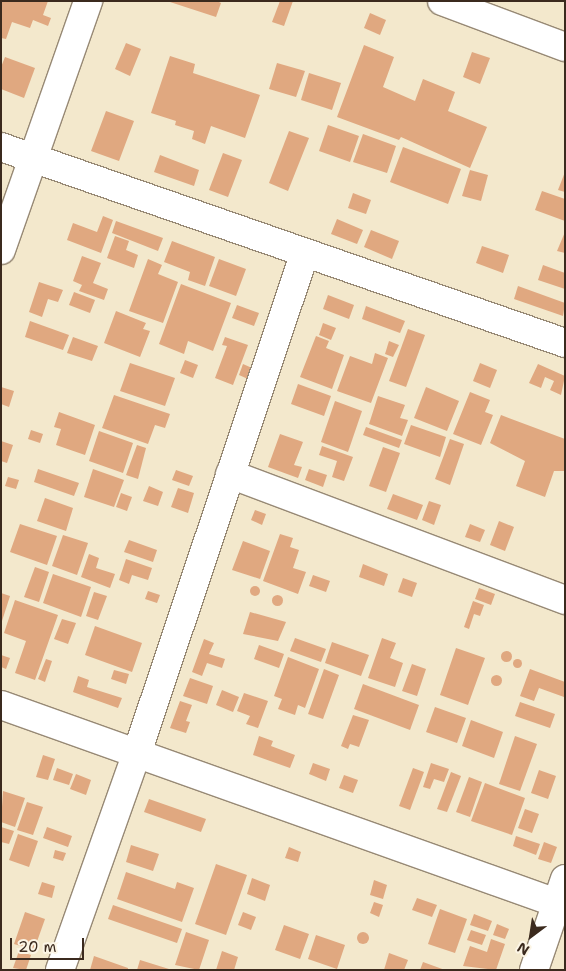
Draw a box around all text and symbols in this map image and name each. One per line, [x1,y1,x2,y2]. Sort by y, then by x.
north arrow [506,911,556,961]
scale bar [12,928,86,960]
text: 20 m [18,937,57,957]
text: N [514,938,533,959]

